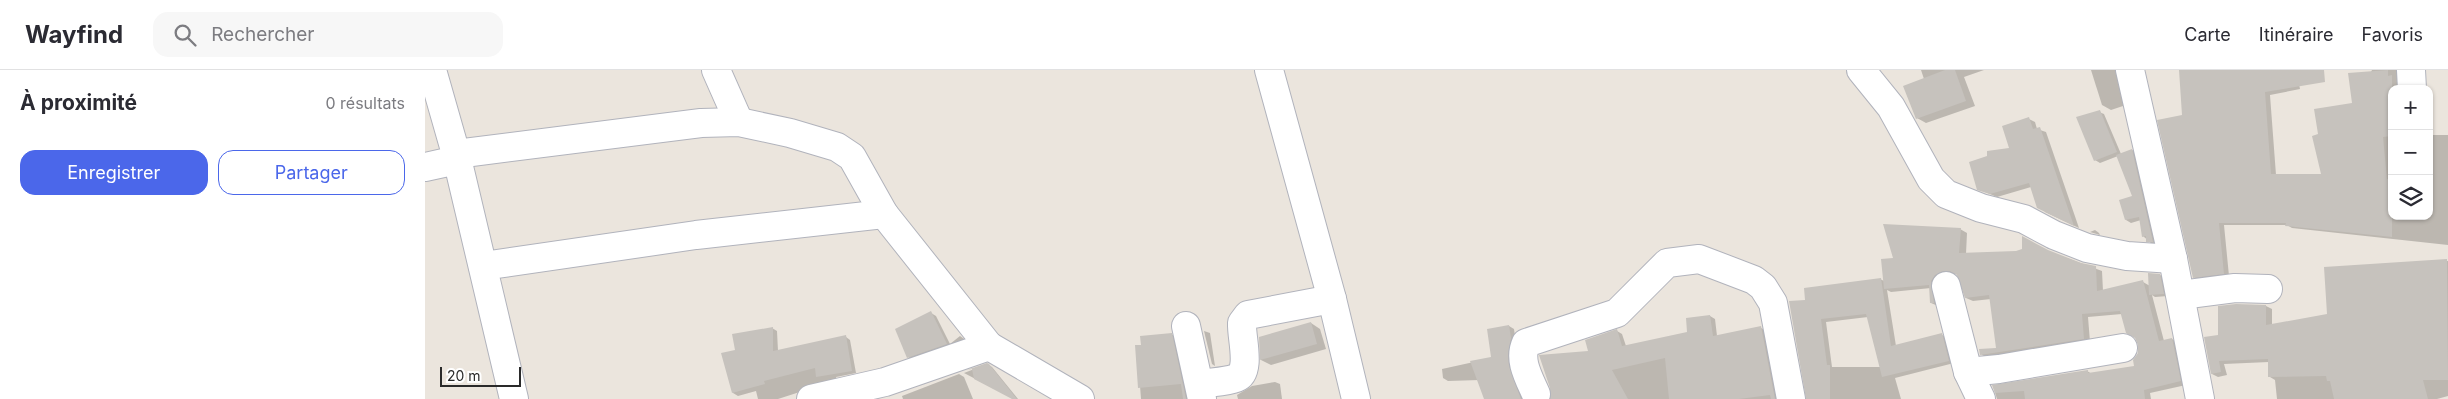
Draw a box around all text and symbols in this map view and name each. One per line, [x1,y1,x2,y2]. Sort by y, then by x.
search box [153,12,503,57]
text: Wayfind [25,20,123,49]
icon: search [171,21,199,49]
text: Rechercher [211,23,315,46]
text: Carte [2184,24,2231,45]
text: Itinéraire [2259,24,2333,45]
text: Favoris [2361,24,2423,45]
map controls [2388,85,2433,220]
button: + [2388,85,2433,130]
text: À proximité [20,90,137,115]
text: 0 résultats [325,93,405,113]
button: − [2388,130,2433,175]
button: Enregistrer [20,150,208,195]
button: Partager [218,150,405,195]
button: layers [2388,175,2433,220]
scale bar [440,364,521,387]
text: 20 m [447,367,481,384]

